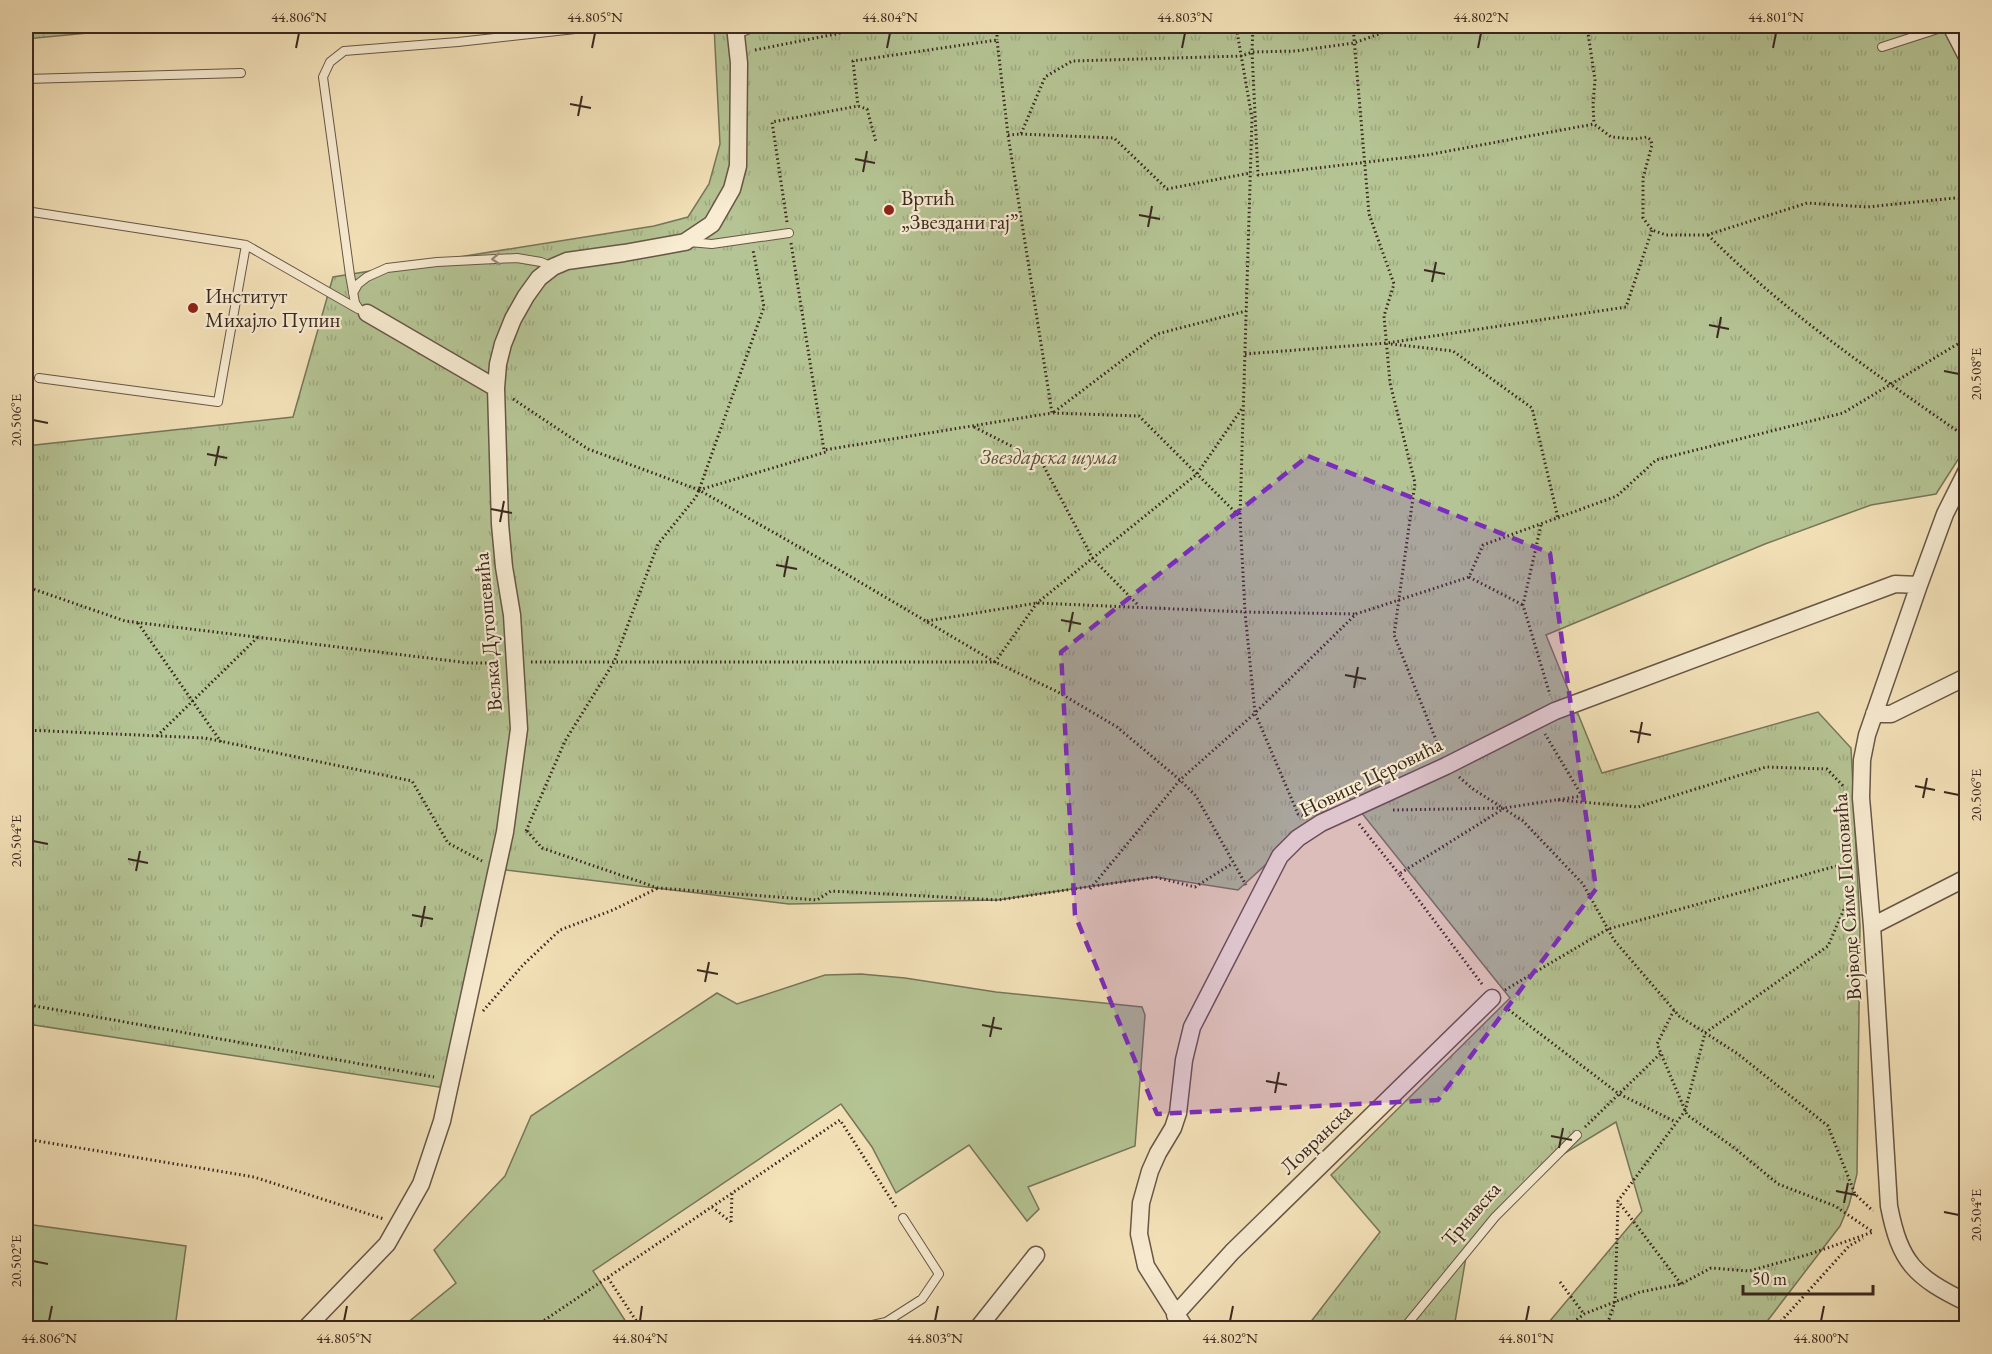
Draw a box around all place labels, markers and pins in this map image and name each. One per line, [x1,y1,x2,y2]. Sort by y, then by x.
place label: Вртић „Звездани гај” [901,184,1019,235]
marker: Вртић „Звездани гај” [882,203,896,217]
place label: Институт Михајло Пупин [205,282,341,333]
marker: Институт Михајло Пупин [186,301,200,315]

